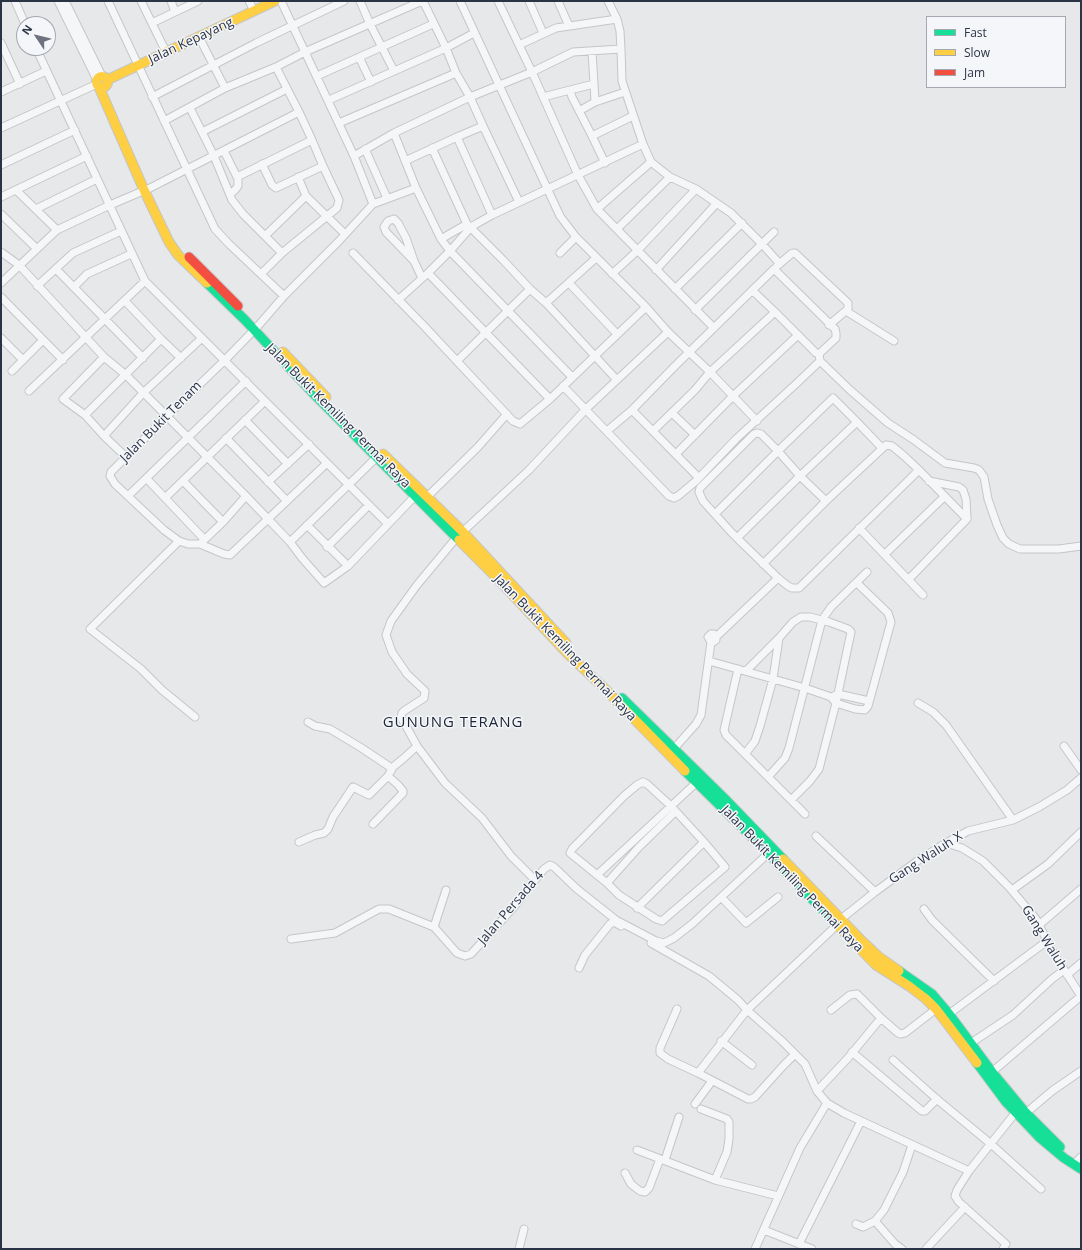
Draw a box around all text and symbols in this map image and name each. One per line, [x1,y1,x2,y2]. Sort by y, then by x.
street label: Jalan Kepayang [146,15,236,67]
north arrow [16,16,56,56]
legend [926,16,1066,88]
text: N [18,21,35,37]
text: Fast [964,24,987,41]
text: Slow [964,44,990,61]
text: Jam [964,64,985,81]
street label: Jalan Bukit Kemiling Permai Raya [263,341,413,491]
street label: Jalan Bukit Tenam [117,378,205,466]
street label: Jalan Bukit Kemiling Permai Raya [491,571,639,725]
district label: GUNUNG TERANG [383,714,523,732]
street label: Jalan Bukit Kemiling Permai Raya [718,802,866,956]
street label: Gang Waluh X [886,828,966,888]
street label: Jalan Persada 4 [475,868,547,948]
street label: Gang Waluh [1018,903,1070,973]

